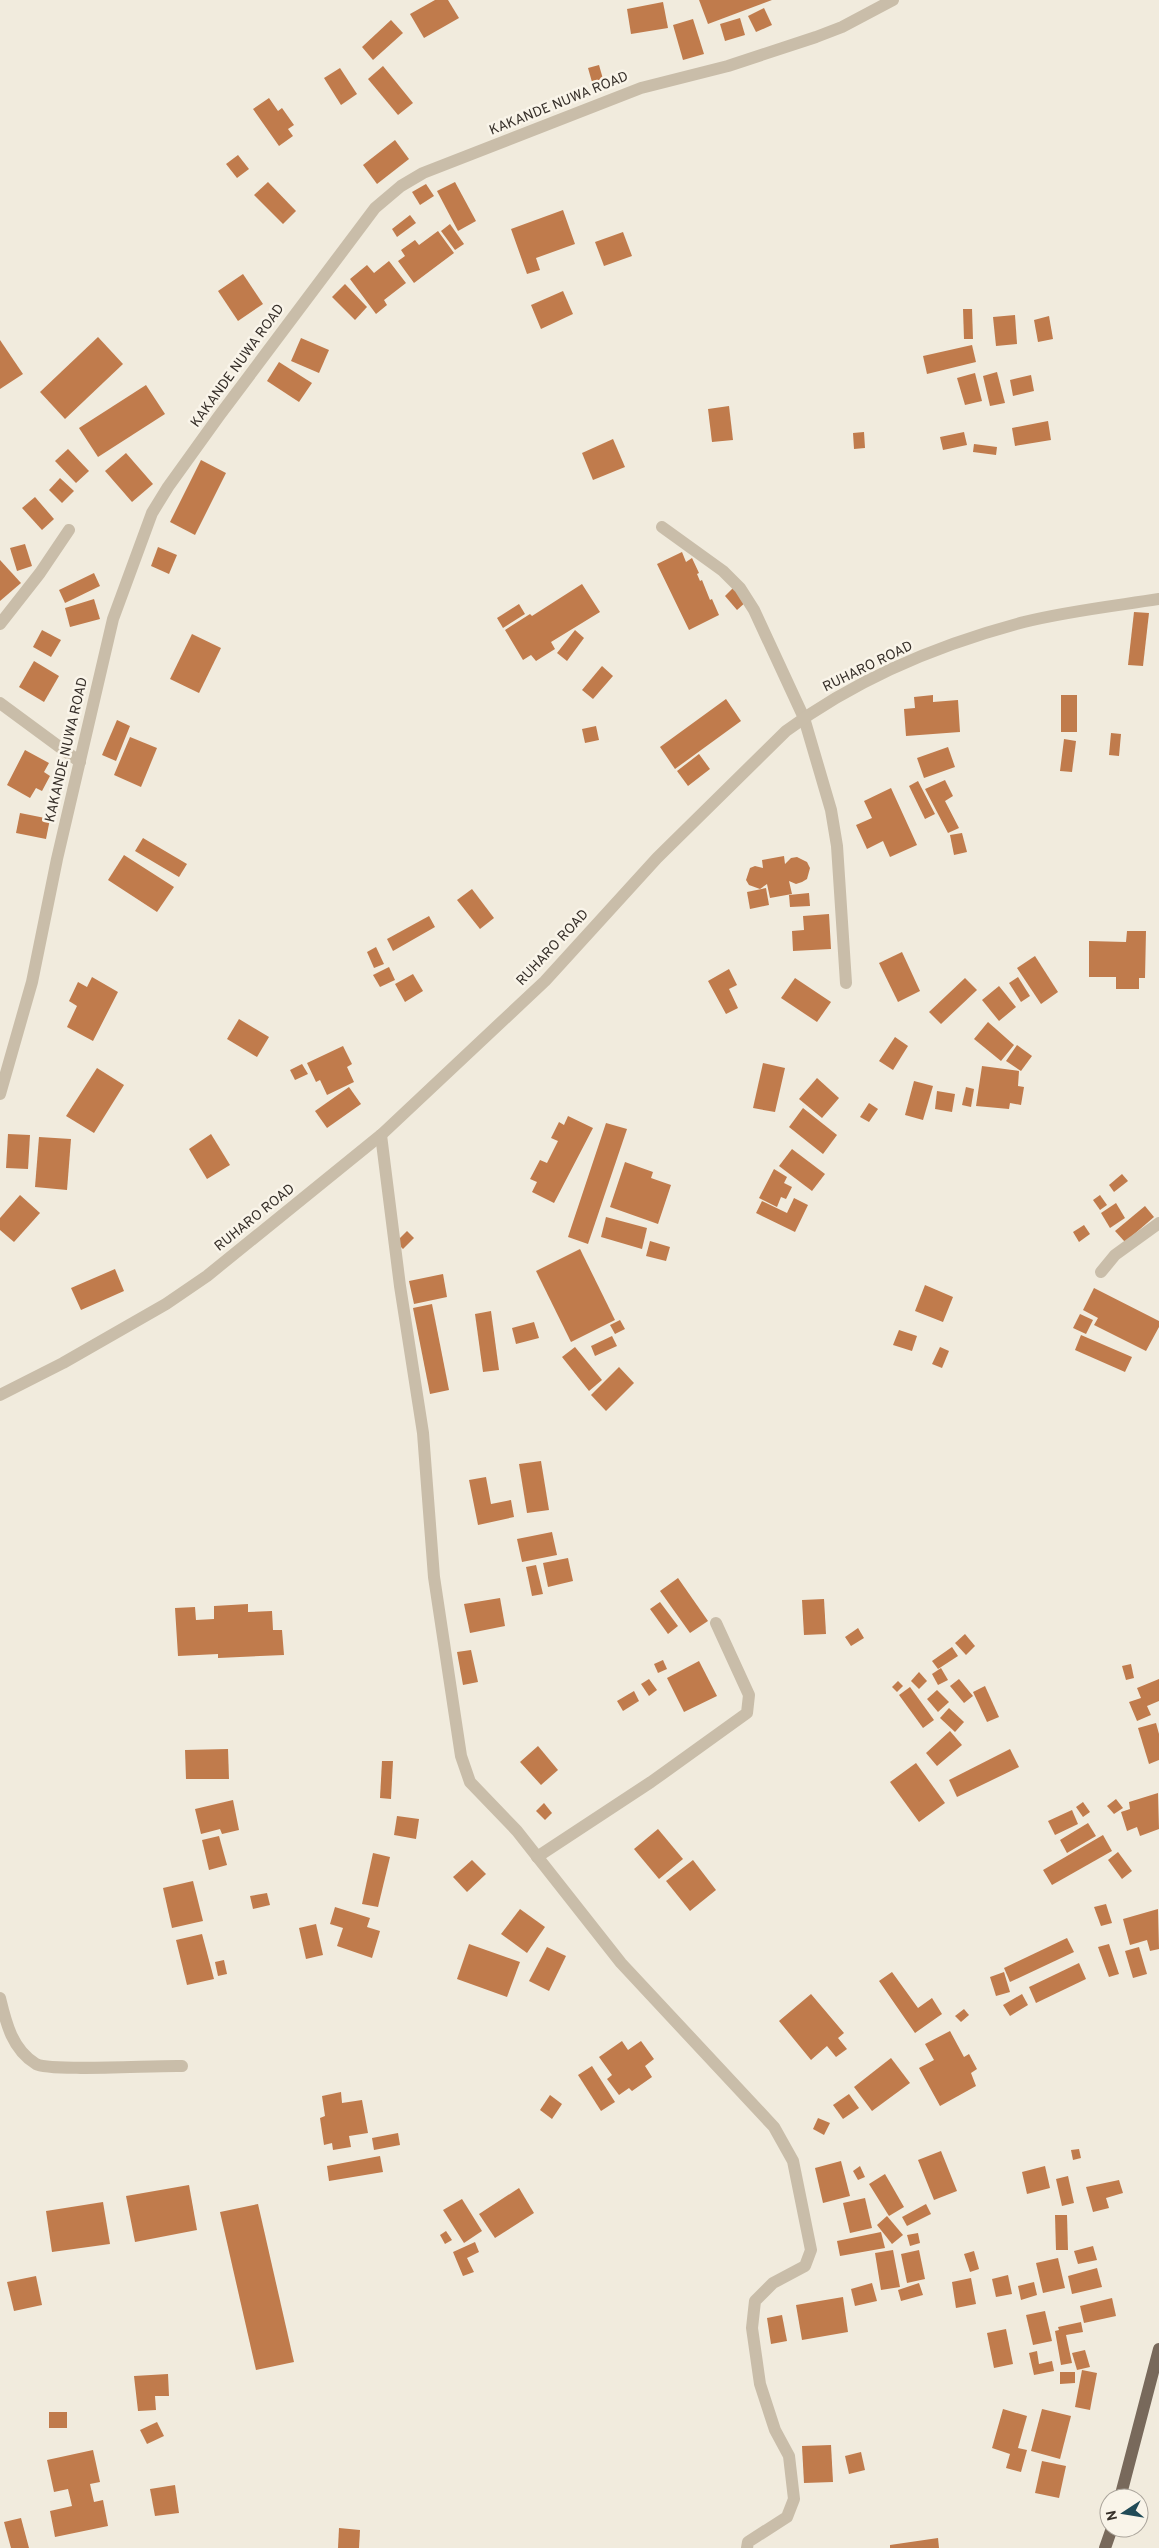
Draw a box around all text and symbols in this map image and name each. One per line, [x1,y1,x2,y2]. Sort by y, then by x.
street label: KAKANDE NUWA ROAD [487,68,631,140]
street label: KAKANDE NUWA ROAD [188,301,288,431]
street label: RUHARO ROAD [820,638,916,696]
street label: KAKANDE NUWA ROAD [42,676,92,824]
street label: RUHARO ROAD [513,906,593,990]
street label: RUHARO ROAD [212,1181,298,1255]
north arrow [1099,2488,1149,2538]
text: N [1103,2509,1122,2522]

